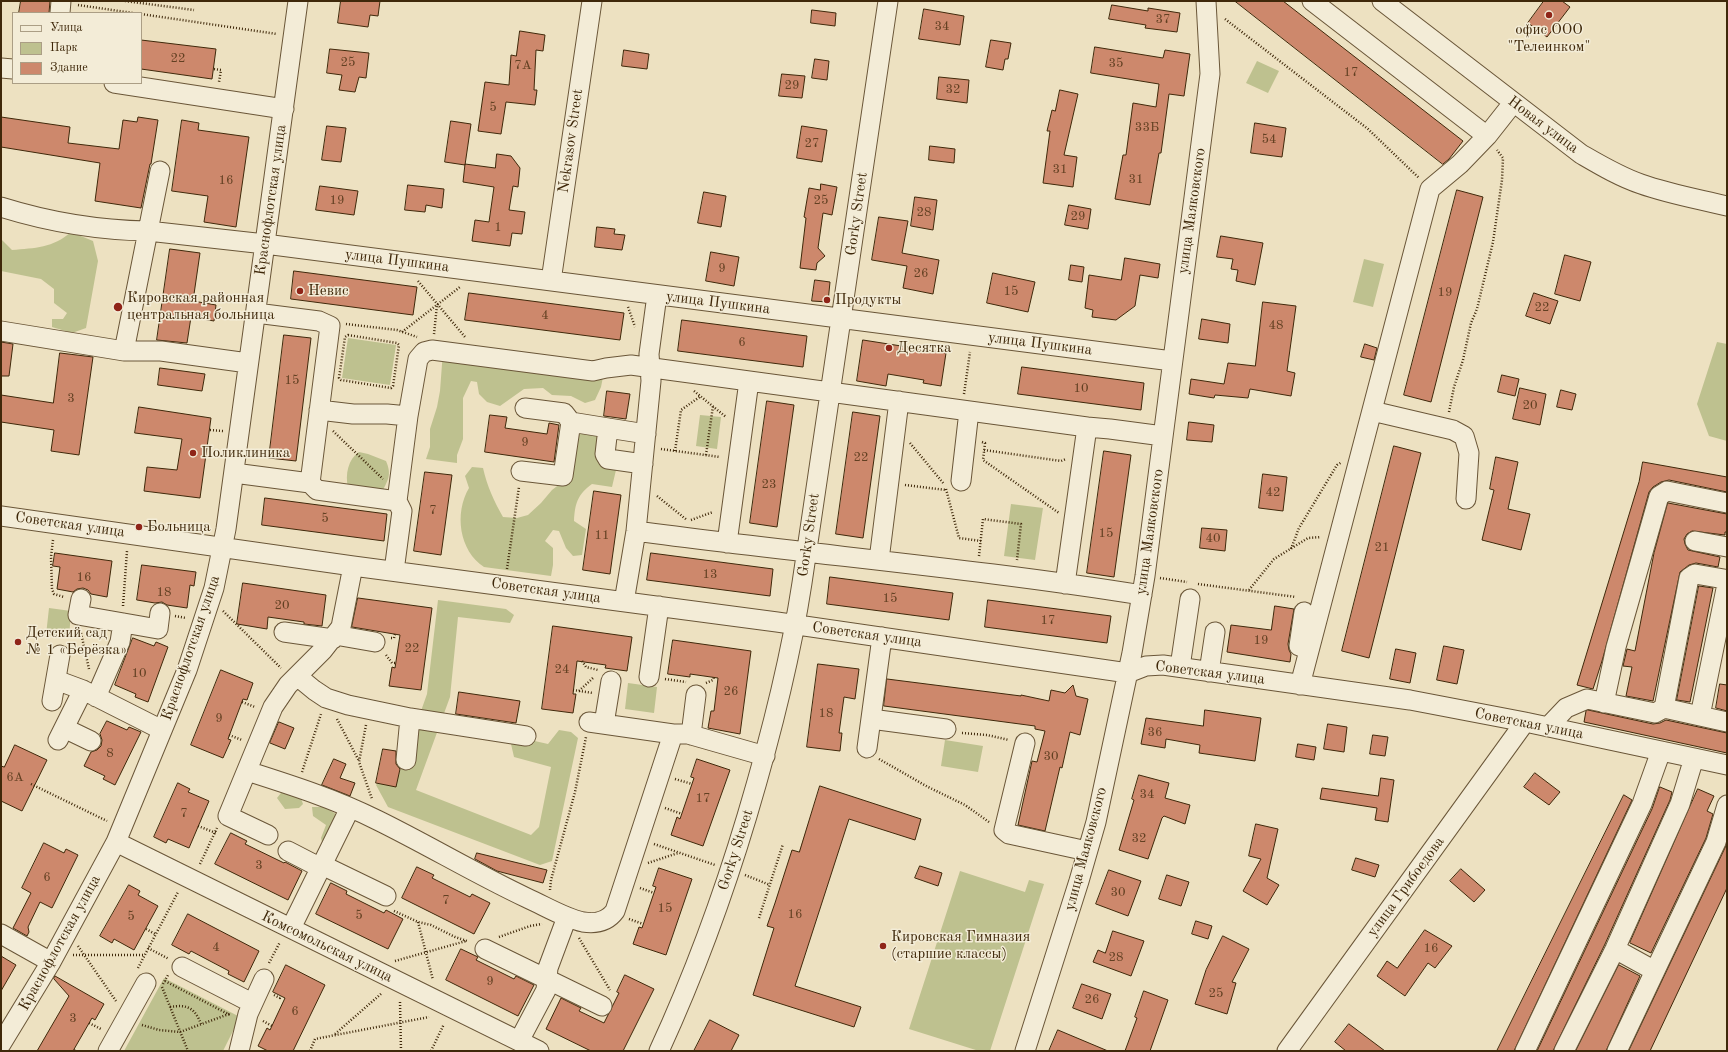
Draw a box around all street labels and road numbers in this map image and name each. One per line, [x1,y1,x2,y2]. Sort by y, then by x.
street label: Nekrasov Street [555,88,587,194]
street label: Новая улица [1504,92,1582,158]
street label: Краснофлотская улица [251,123,291,277]
street label: улица Маяковского [1174,147,1210,275]
street label: Gorky Street [842,171,872,257]
street label: улица Пушкина [344,246,450,276]
street label: улица Пушкина [665,288,771,318]
street label: улица Пушкина [987,329,1093,359]
street label: улица Маяковского [1132,468,1168,596]
street label: Gorky Street [794,492,824,578]
street label: Советская улица [14,508,126,542]
street label: Краснофлотская улица [158,573,224,723]
street label: Советская улица [490,574,602,608]
street label: Советская улица [811,618,923,652]
street label: Советская улица [1154,657,1266,689]
street label: Советская улица [1473,705,1585,743]
street label: улица Маяковского [1061,785,1111,913]
street label: Gorky Street [714,807,758,893]
street label: улица Грибоедова [1364,833,1448,941]
street label: Краснофлотская улица [15,872,105,1014]
street label: Комсомольская улица [259,907,395,987]

